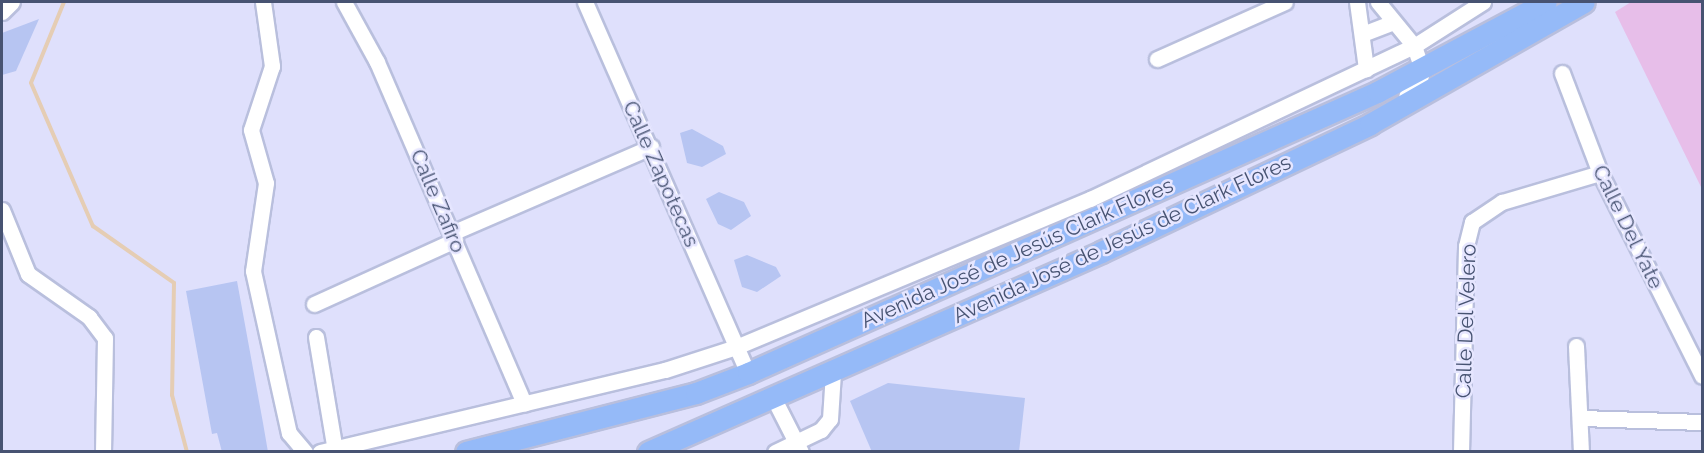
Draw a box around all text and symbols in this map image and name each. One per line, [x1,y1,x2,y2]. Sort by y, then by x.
street label: Calle Zapotecas [618,97,704,251]
street label: Calle Zafiro [405,146,471,256]
street label: Avenida José de Jesús de Clark Flores [949,149,1295,329]
street label: Calle Del Yate [1587,161,1669,293]
street label: Avenida José de Jesús Clark Flores [856,172,1178,334]
street label: Calle Del Velero [1451,243,1481,399]

